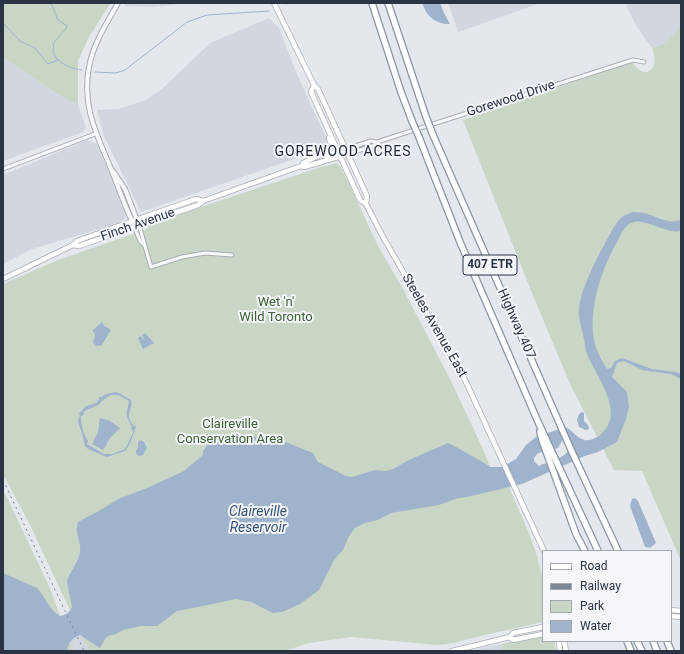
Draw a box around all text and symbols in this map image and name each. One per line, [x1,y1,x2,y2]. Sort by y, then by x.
street label: Gorewood Drive [465,77,557,121]
district label: GOREWOOD ACRES [274,144,412,160]
street label: Finch Avenue [99,205,177,245]
road number: 407 ETR [463,255,517,275]
street label: Steeles Avenue East [398,271,470,381]
street label: Highway 407 [494,287,538,361]
park label: Wet 'n' Wild Toronto [239,295,313,326]
park label: Claireville Conservation Area [177,417,283,448]
water label: Claireville Reservoir [229,504,287,536]
legend [542,550,672,642]
text: Road [580,559,608,573]
text: Railway [580,579,621,593]
text: Park [580,599,604,613]
text: Water [580,619,611,633]

